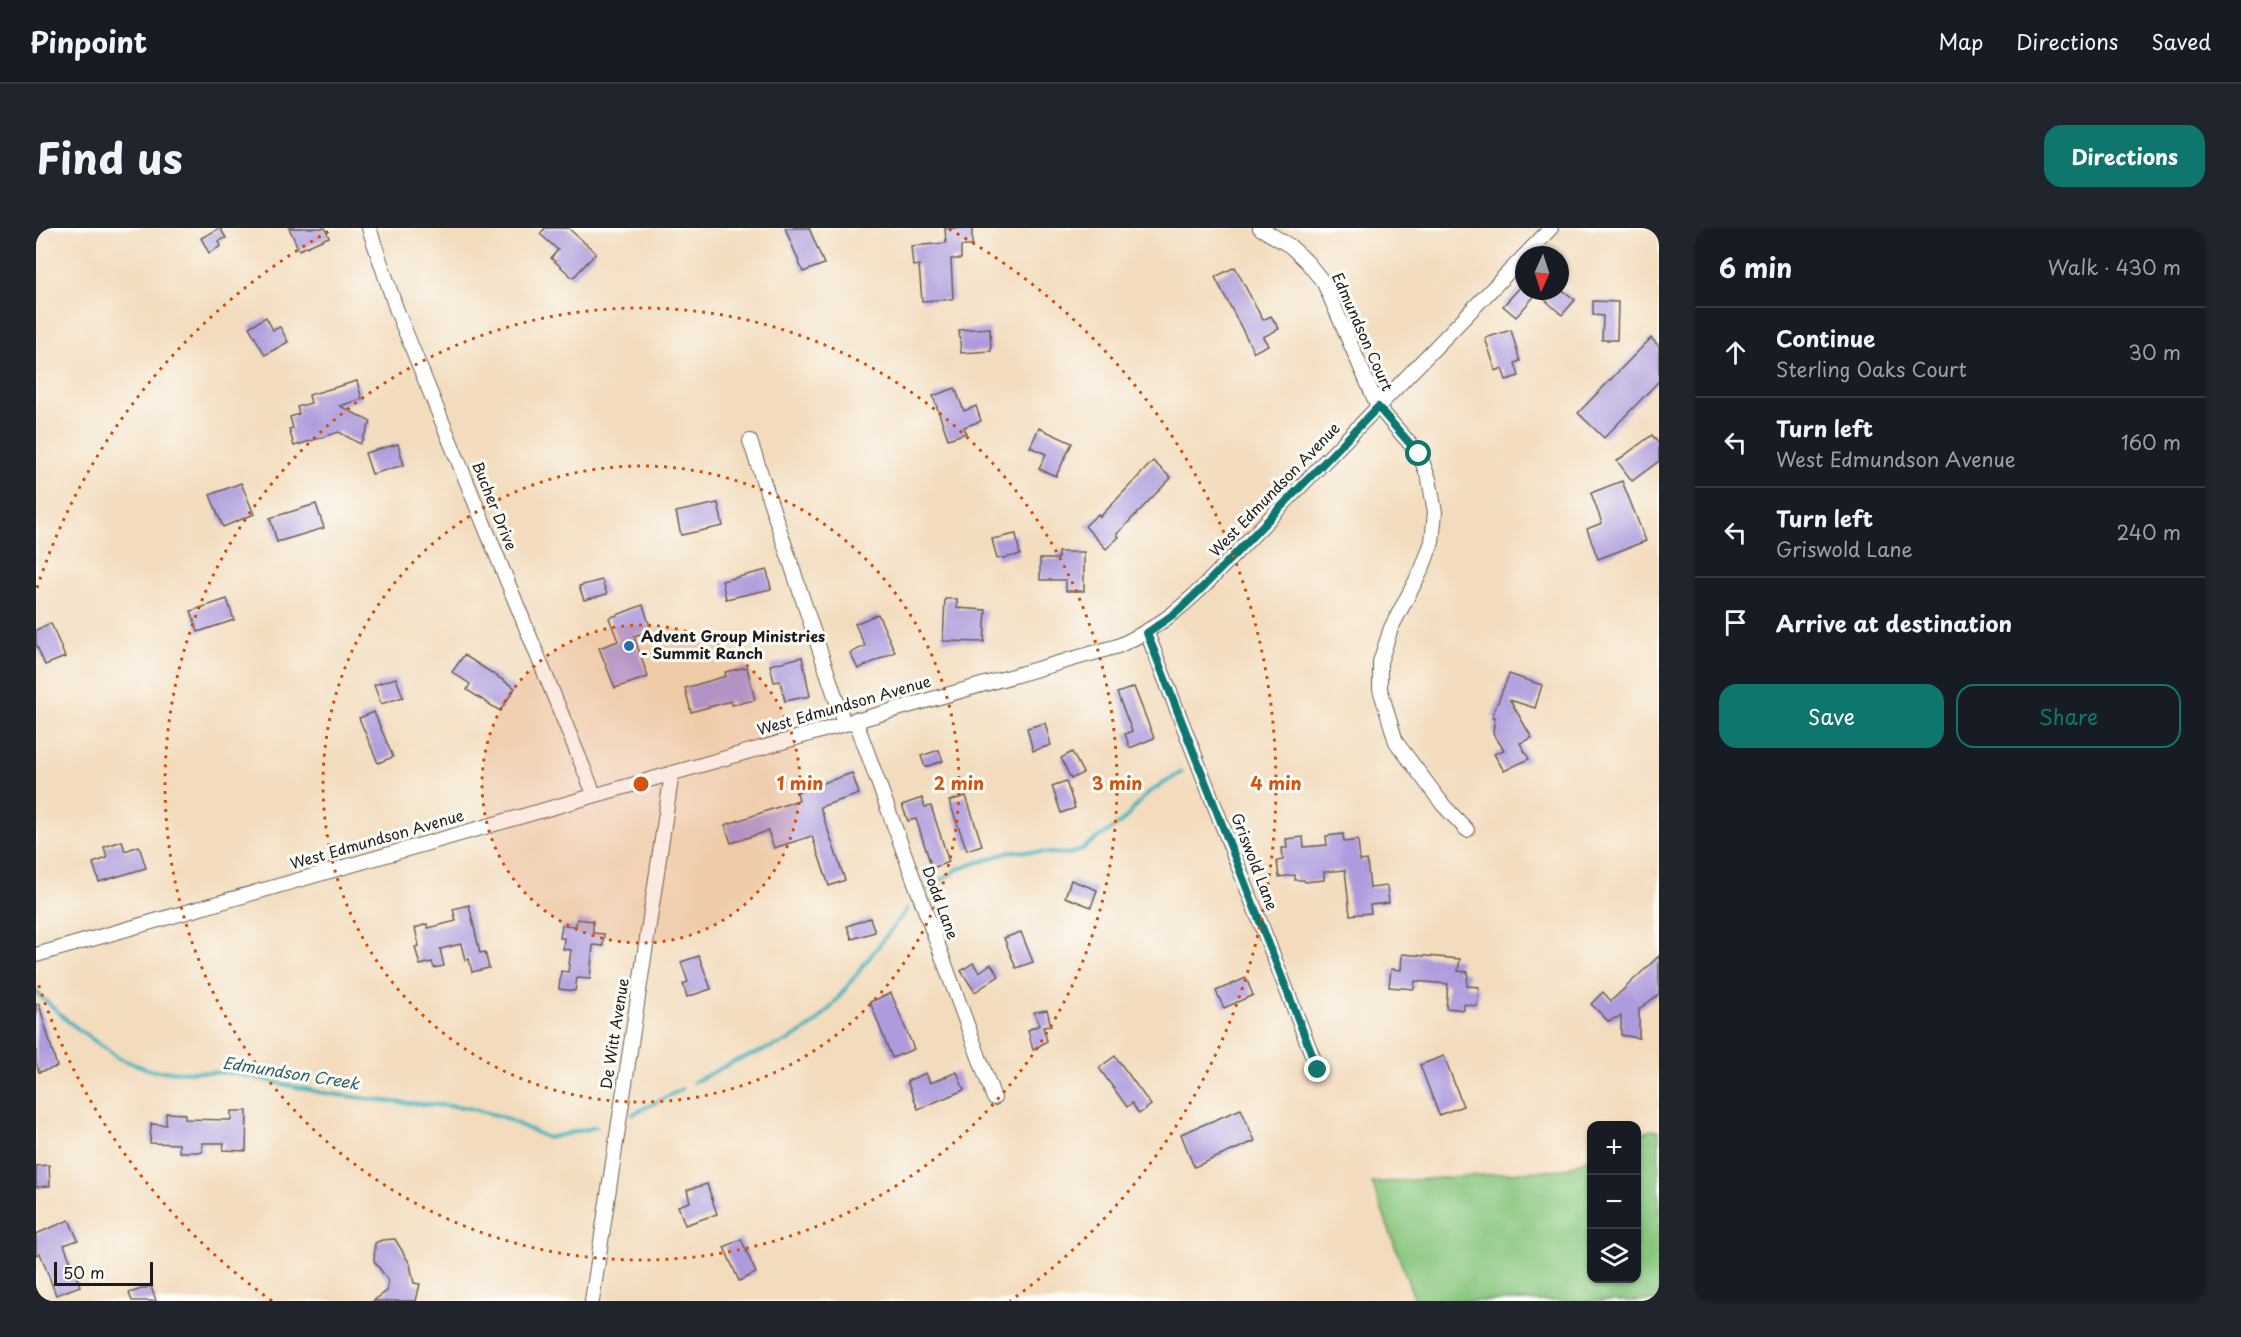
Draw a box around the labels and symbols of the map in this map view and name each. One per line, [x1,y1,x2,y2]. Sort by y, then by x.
north arrow [1515,246,1569,300]
street label: Edmundson Court [1327,268,1400,394]
street label: West Edmundson Avenue [1203,416,1345,562]
route start [1405,440,1431,466]
street label: Bucher Drive [467,458,524,553]
place label: Advent Group Ministries - Summit Ranch [641,624,825,664]
marker: Advent Group Ministries - Summit Ranch [622,639,636,653]
street label: West Edmundson Avenue [754,669,933,740]
text: 1 min [777,769,823,796]
text: 2 min [934,769,984,796]
text: 3 min [1092,769,1142,796]
text: 4 min [1250,769,1302,796]
centre of rings [631,774,651,794]
street label: West Edmundson Avenue [287,803,466,874]
street label: Griswold Lane [1226,809,1285,914]
street label: Dodd Lane [918,863,965,942]
street label: De Witt Avenue [593,976,634,1091]
water label: Edmundson Creek [221,1049,362,1095]
route end [1304,1056,1330,1082]
scale bar [54,1259,153,1286]

